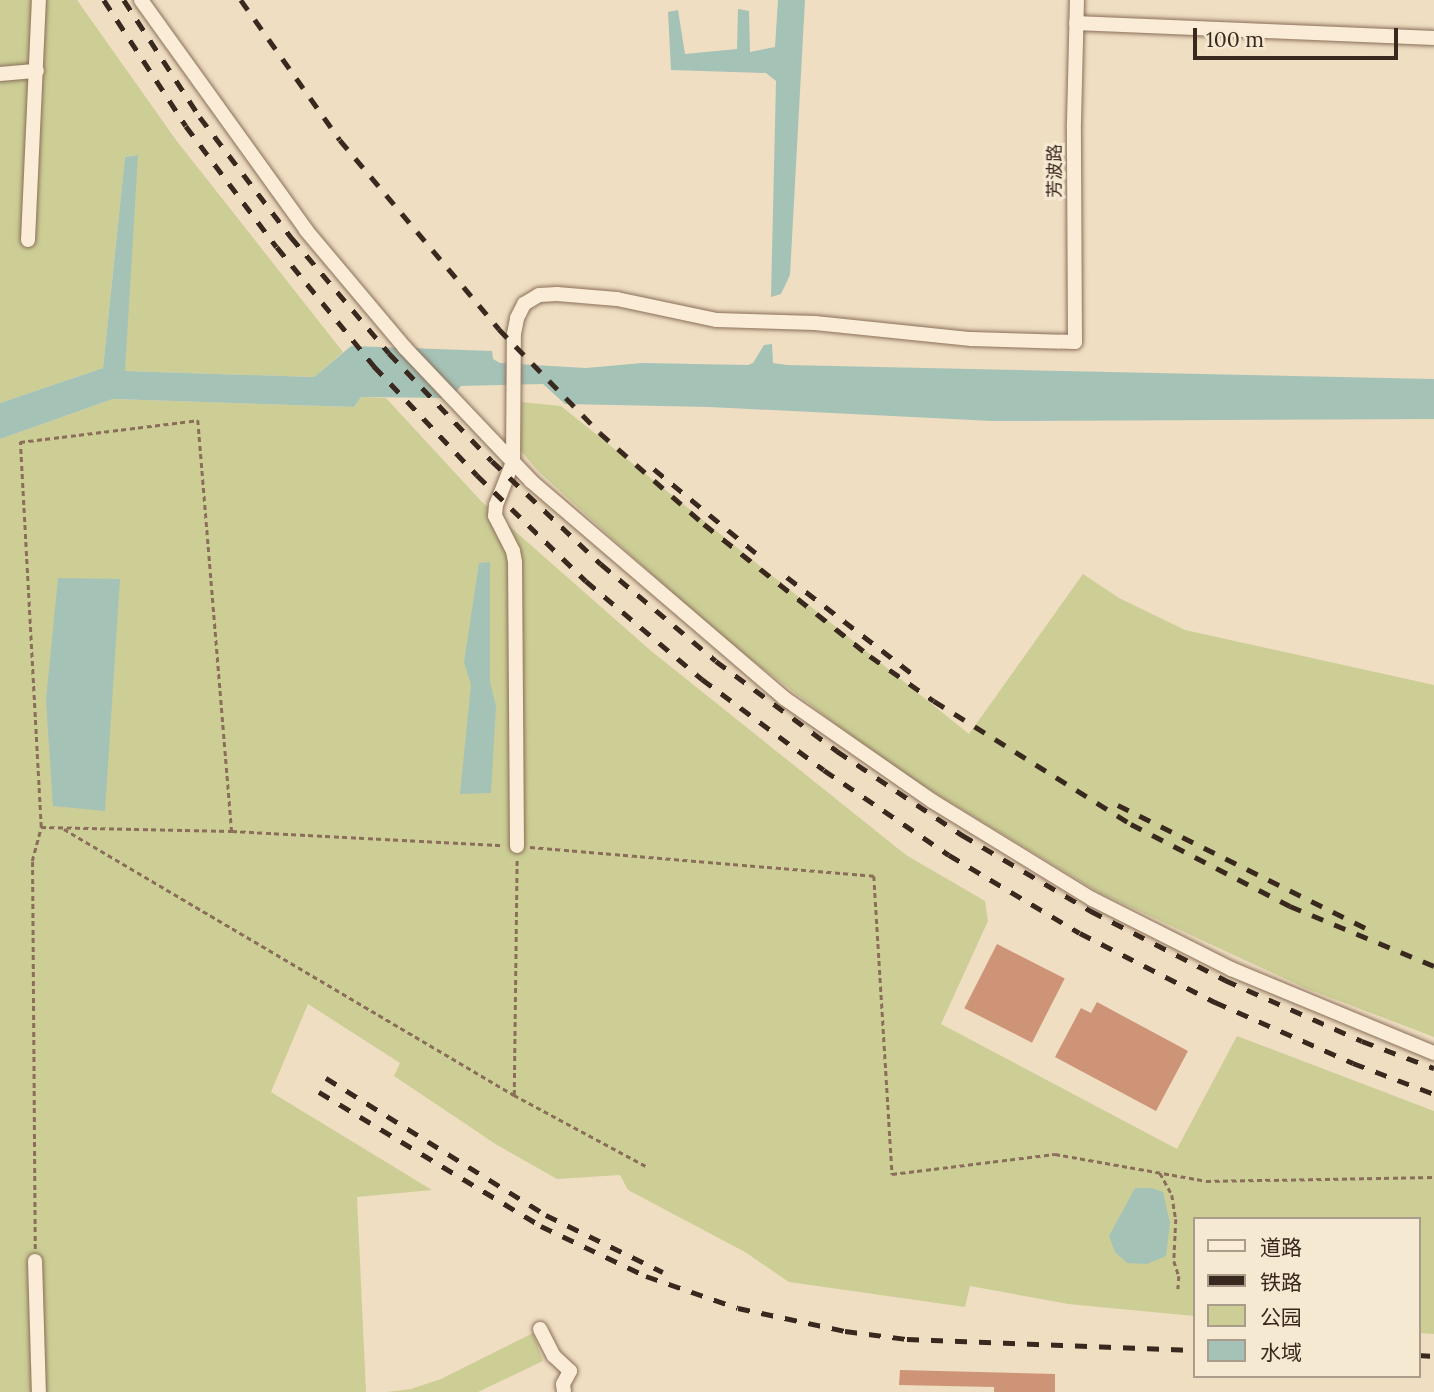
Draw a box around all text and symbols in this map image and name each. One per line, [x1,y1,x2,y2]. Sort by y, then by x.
scale bar [1196,14,1401,58]
text: 100 m [1206,26,1264,53]
street label: 芳波路 [1044,144,1066,198]
legend [1192,1217,1420,1378]
text: 道路 [1260,1234,1302,1261]
text: 铁路 [1260,1269,1302,1296]
text: 公园 [1260,1304,1302,1331]
text: 水域 [1260,1339,1302,1366]

